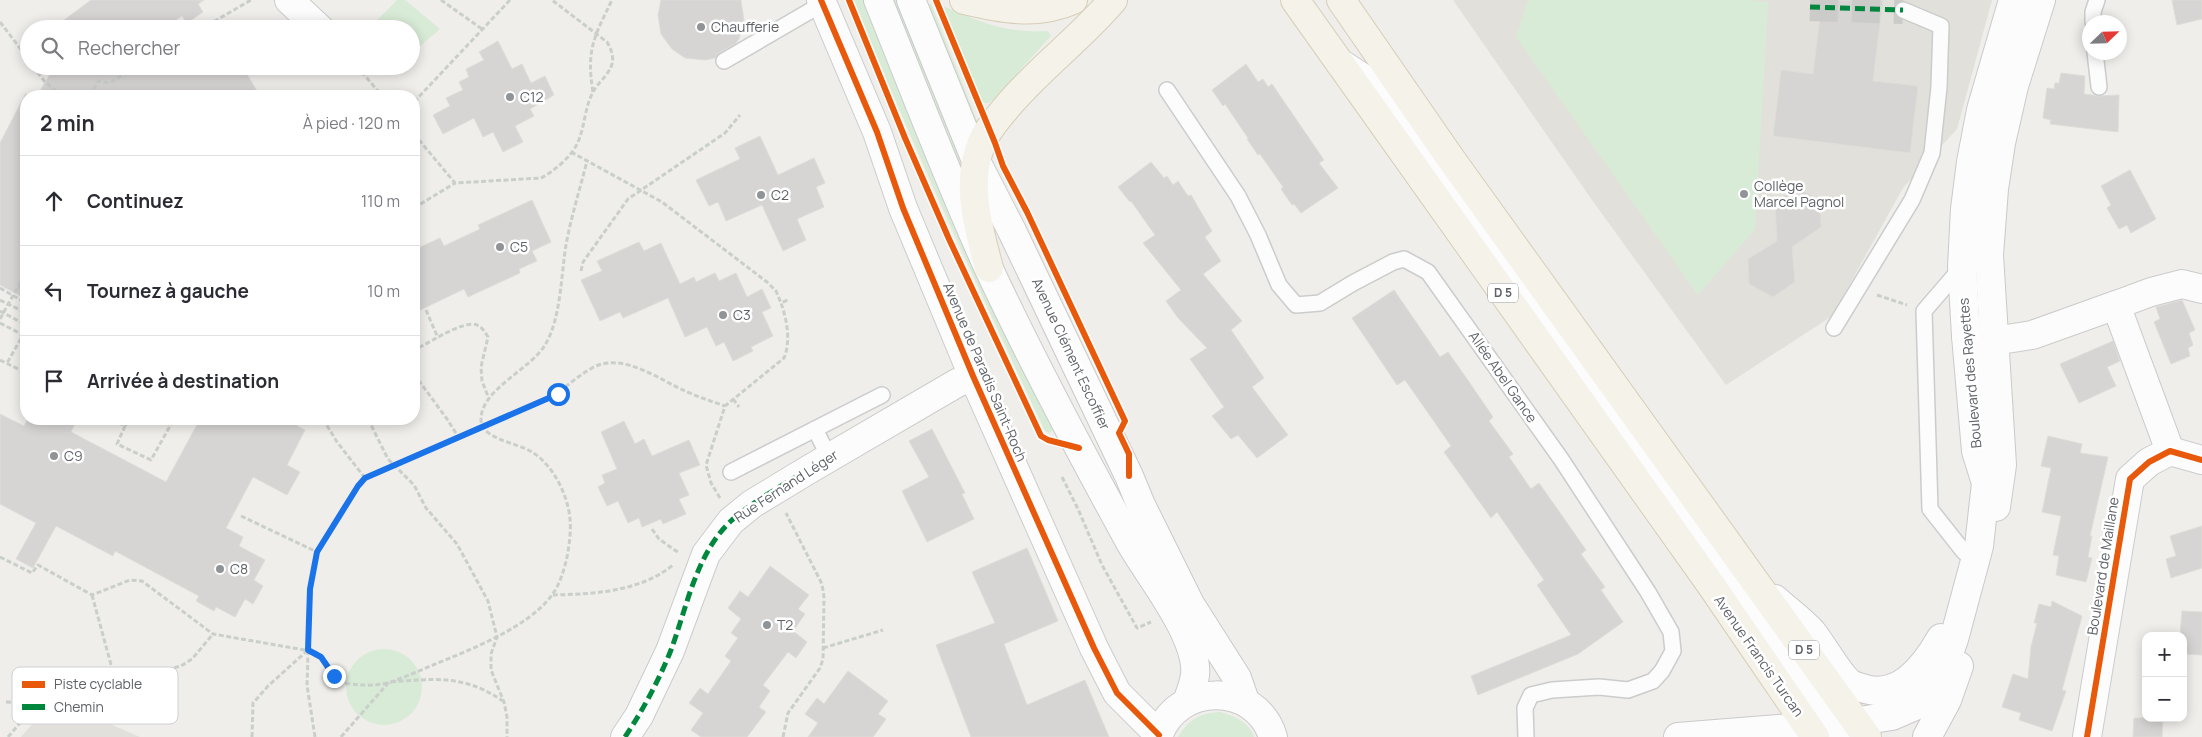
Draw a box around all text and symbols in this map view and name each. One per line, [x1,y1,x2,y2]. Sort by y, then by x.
north arrow [2082,15,2127,60]
place label: Chaufferie [711,17,779,36]
search box [20,20,420,75]
marker: Chaufferie [695,21,707,33]
icon: search [38,34,66,62]
text: Rechercher [78,35,180,61]
place label: C12 [520,87,543,106]
marker: C12 [504,91,516,103]
text: 2 min [40,109,95,137]
text: À pied · 120 m [303,112,400,134]
place label: Collège Marcel Pagnol [1754,176,1844,211]
place label: C2 [771,185,789,204]
icon: ahead [40,187,68,215]
text: Continuez [87,188,184,214]
marker: Collège Marcel Pagnol [1738,188,1750,200]
marker: C2 [755,189,767,201]
text: 110 m [361,190,400,212]
place label: C5 [510,237,528,256]
marker: C5 [494,241,506,253]
street label: Avenue Clément Escoffier [1028,275,1115,433]
icon: left [40,277,68,305]
text: Tournez à gauche [87,278,249,304]
street label: Avenue de Paradis Saint-Roch [939,279,1032,464]
text: 10 m [367,280,400,302]
road number: D 5 [1488,284,1518,302]
street label: Boulevard des Rayettes [1953,297,1986,449]
place label: C3 [733,305,751,324]
marker: C3 [717,309,729,321]
street label: Allée Abel Gance [1465,327,1542,426]
icon: arrive [40,367,68,395]
text: Arrivée à destination [87,368,279,394]
route start [547,383,570,406]
street label: Rue Fernand Léger [730,445,841,526]
place label: C9 [64,446,83,465]
marker: C9 [48,450,60,462]
street label: Boulevard de Maillane [2082,495,2123,636]
place label: C8 [230,559,248,578]
marker: C8 [214,563,226,575]
street label: Avenue Francis Turcan [1710,591,1809,720]
place label: T2 [777,615,793,634]
marker: T2 [761,619,773,631]
map controls [2142,632,2187,722]
button: + [2142,632,2187,677]
road number: D 5 [1789,640,1819,660]
route end [323,665,346,688]
legend [12,667,178,724]
text: Piste cyclable [54,674,142,693]
button: − [2142,677,2187,722]
text: Chemin [54,697,104,716]

